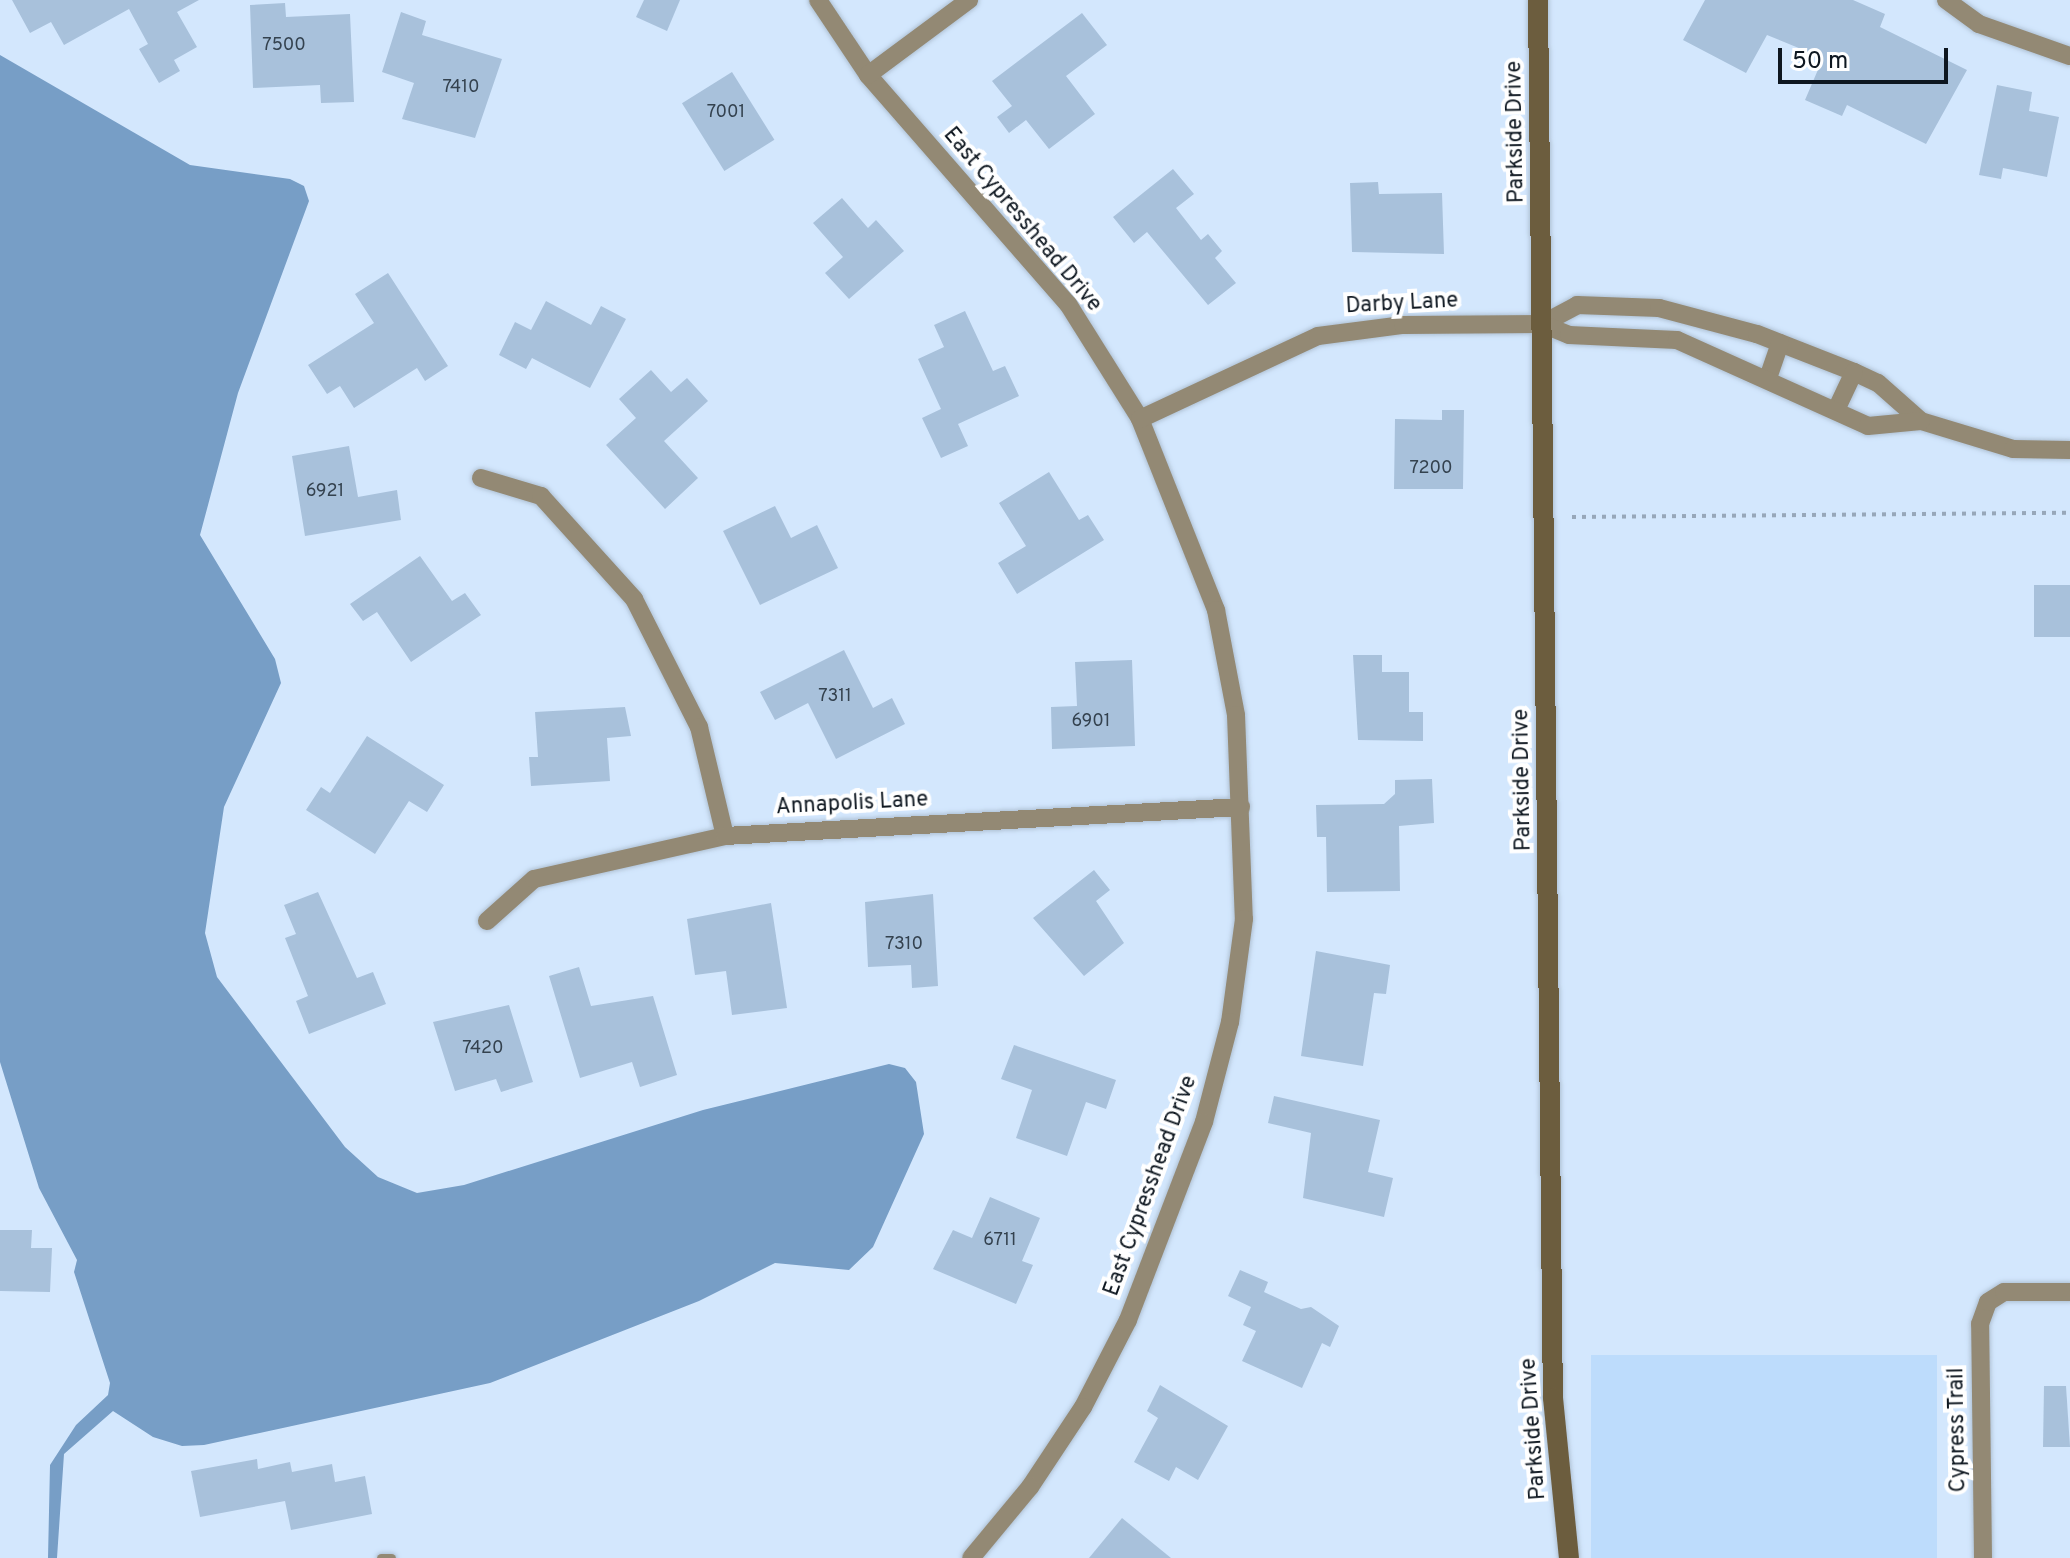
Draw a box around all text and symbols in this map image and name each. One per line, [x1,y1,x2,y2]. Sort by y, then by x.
scale bar [1782,32,1952,82]
house number: 7500 [262,35,306,57]
text: 50 m [1792,47,1848,77]
street label: Parkside Drive [1502,61,1530,203]
house number: 7410 [442,77,480,99]
house number: 7001 [707,102,745,124]
street label: East Cypresshead Drive [937,122,1107,318]
street label: Darby Lane [1345,288,1459,320]
house number: 7200 [1409,458,1453,480]
house number: 6921 [306,481,344,503]
house number: 7311 [818,686,852,708]
street label: Parkside Drive [1509,709,1537,851]
house number: 6901 [1072,711,1110,733]
street label: Annapolis Lane [775,787,929,821]
house number: 7310 [885,934,923,956]
house number: 7420 [462,1038,504,1060]
street label: East Cypresshead Drive [1099,1072,1203,1300]
house number: 6711 [983,1230,1017,1252]
street label: Parkside Drive [1516,1357,1552,1501]
street label: Cypress Trail [1944,1367,1972,1493]

